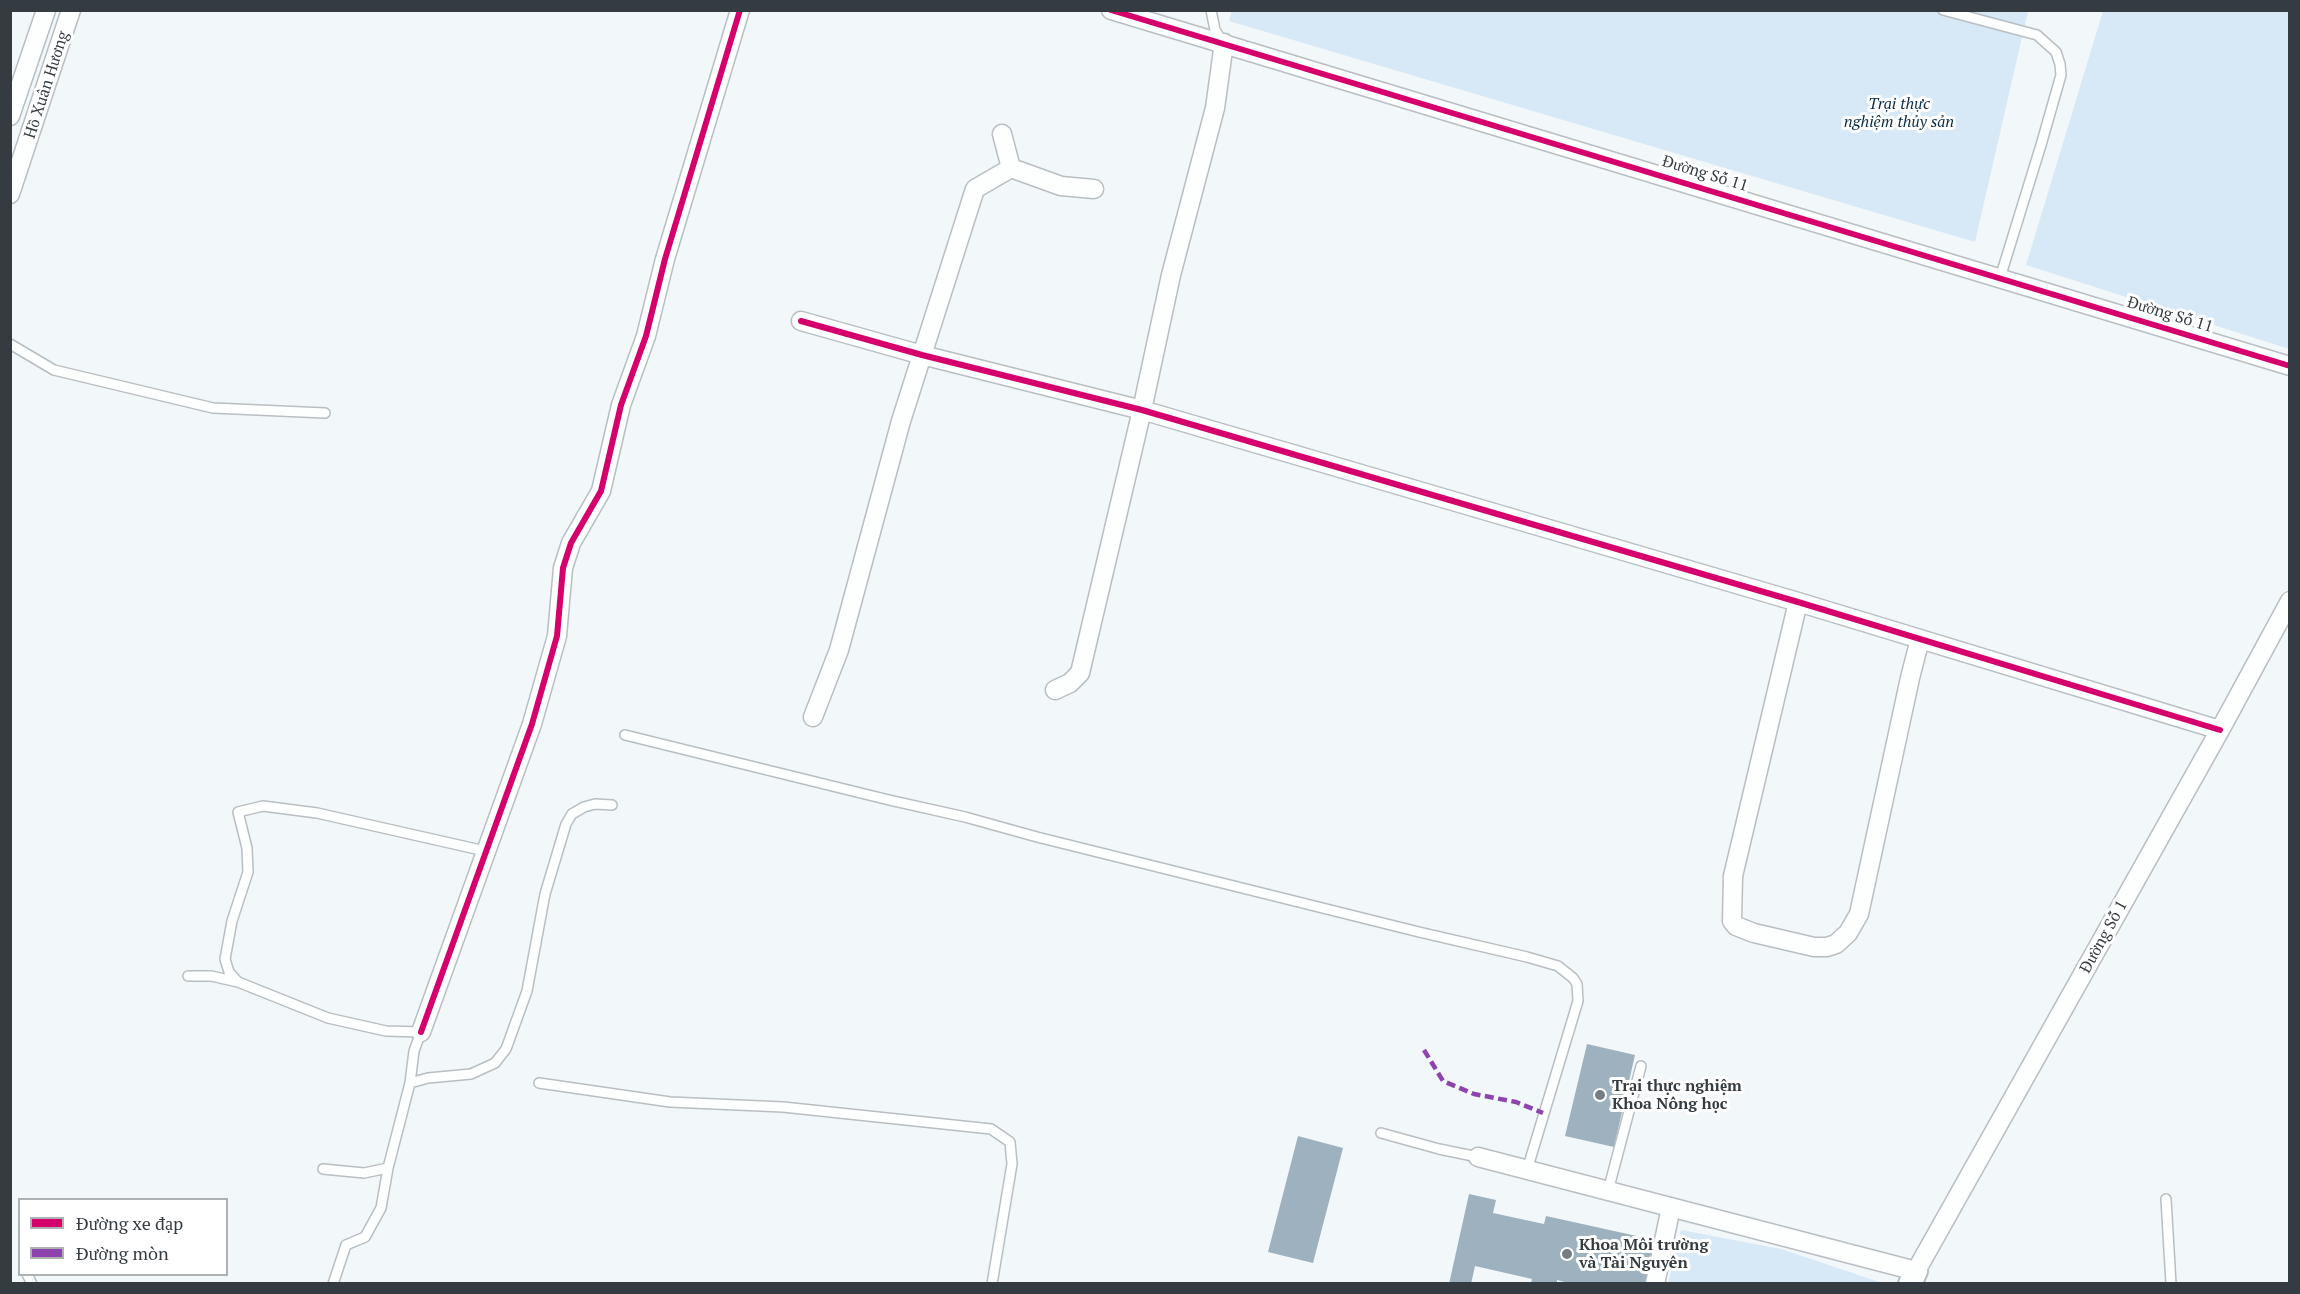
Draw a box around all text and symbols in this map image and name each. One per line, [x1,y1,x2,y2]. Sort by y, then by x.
street label: Hồ Xuân Hương [21,29,73,141]
park label: Trại thực nghiệm thủy sản [1844,94,1954,132]
street label: Đường Số 11 [1660,152,1750,196]
street label: Đường Số 11 [2125,293,2215,337]
street label: Đường Số 1 [2076,897,2132,977]
place label: Trại thực nghiệm Khoa Nông học [1612,1076,1742,1114]
marker: Trại thực nghiệm Khoa Nông học [1593,1088,1607,1102]
legend [18,1198,228,1276]
text: Đường xe đạp [76,1211,183,1235]
place label: Khoa Môi trường và Tài Nguyên [1579,1235,1708,1273]
text: Đường mòn [76,1241,169,1265]
marker: Khoa Môi trường và Tài Nguyên [1560,1247,1574,1261]

